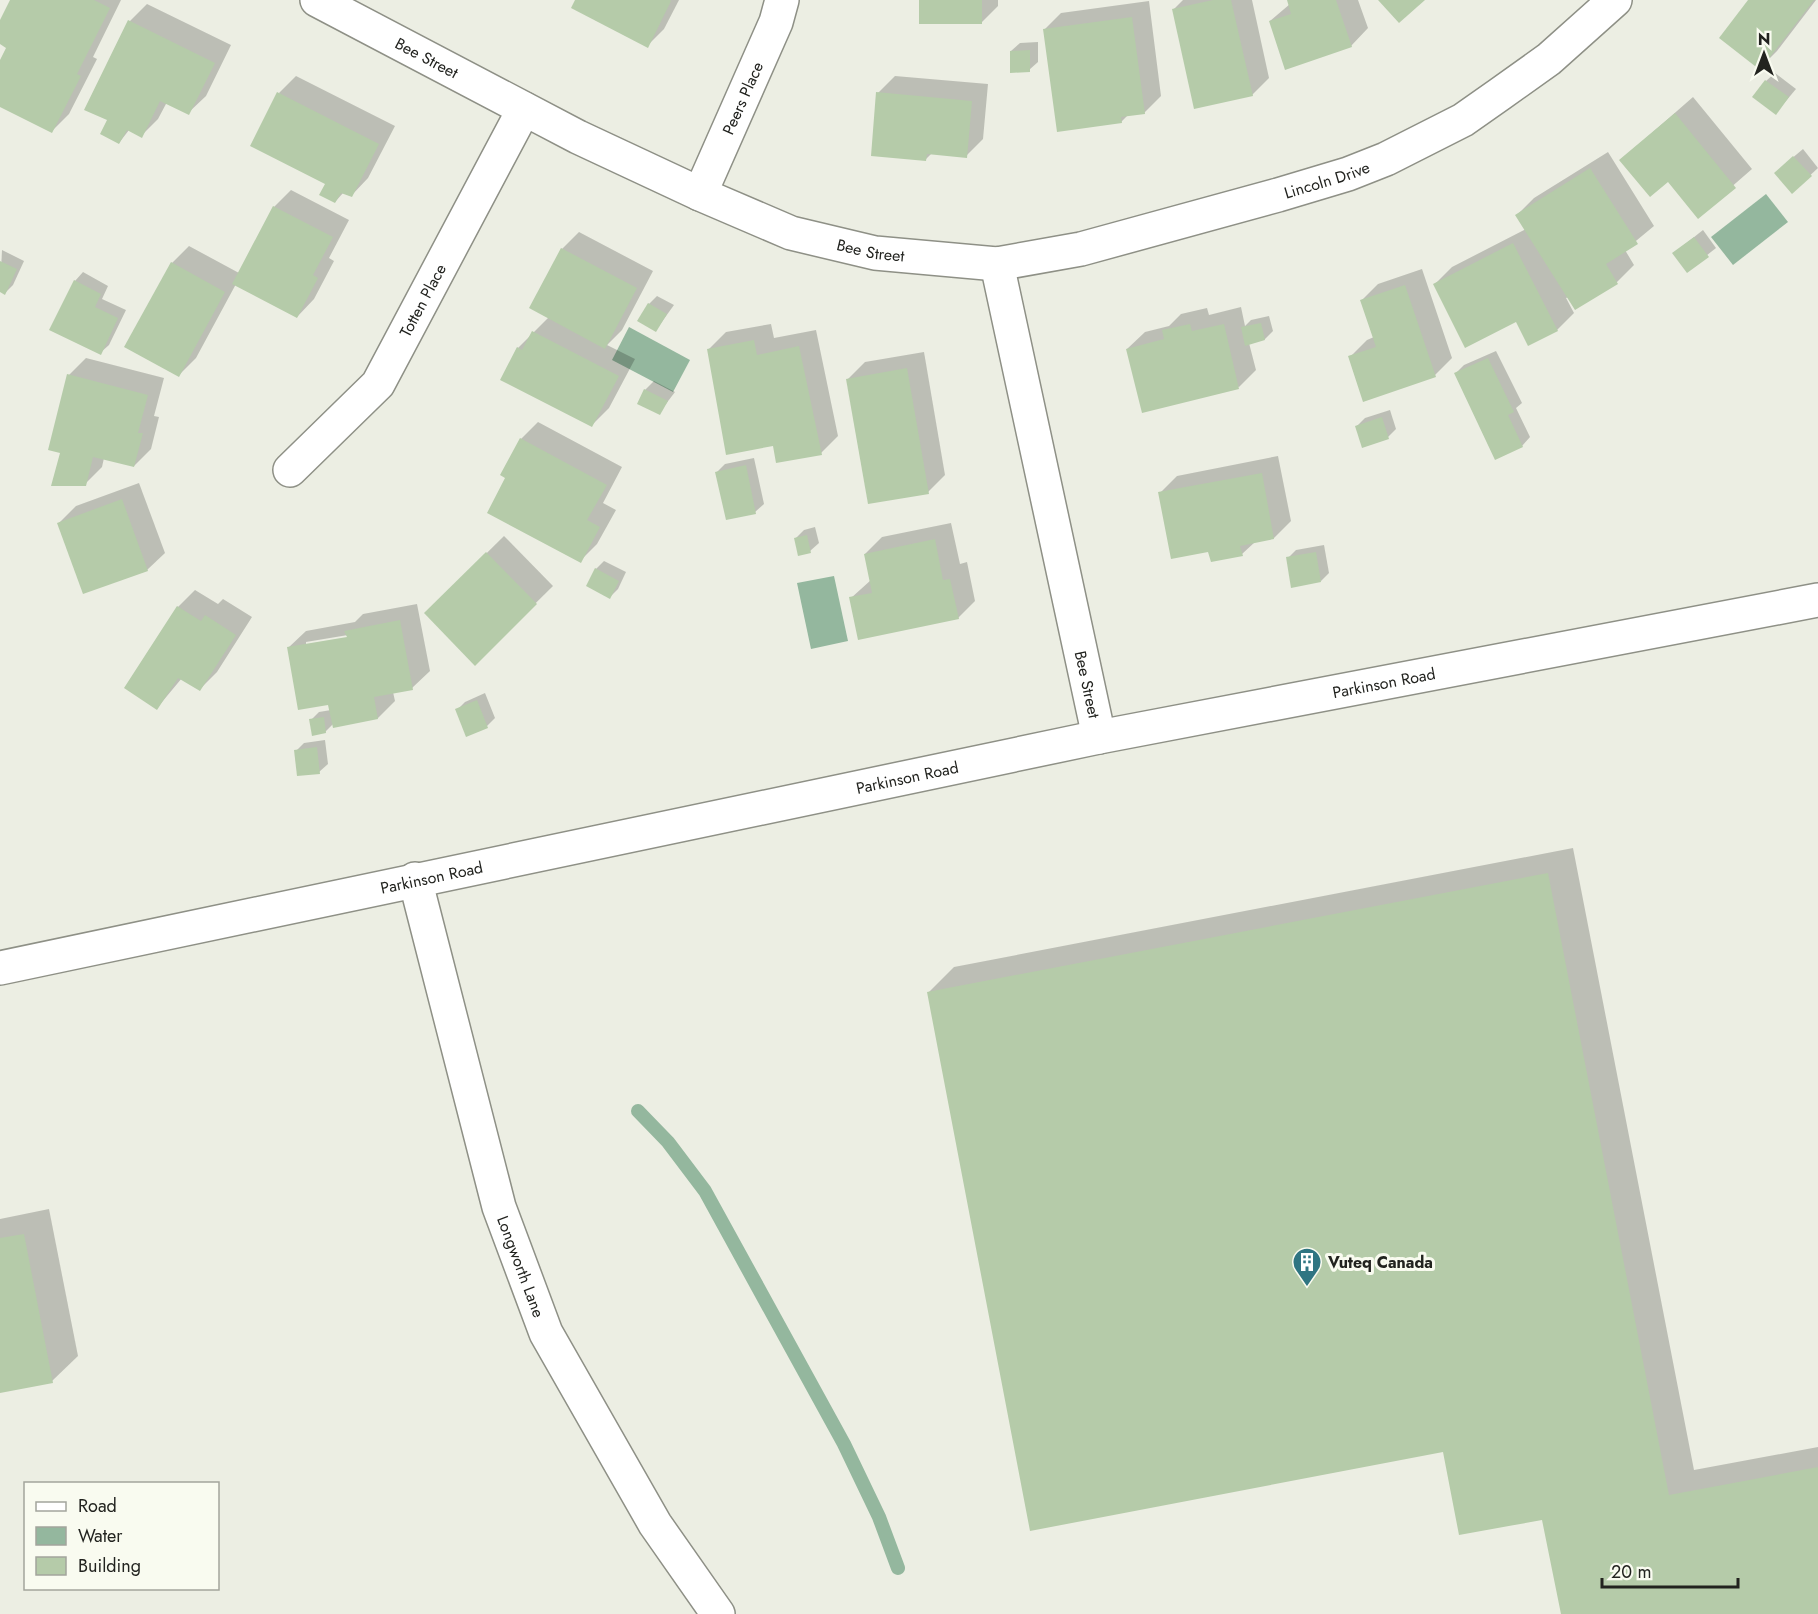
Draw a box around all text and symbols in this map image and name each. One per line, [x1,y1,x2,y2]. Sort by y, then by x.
north arrow [1734,24,1794,84]
text: N [1758,28,1770,51]
street label: Bee Street [391,32,463,84]
street label: Peers Place [716,58,769,138]
street label: Lincoln Drive [1281,155,1373,204]
street label: Bee Street [834,233,906,267]
street label: Totten Place [394,259,451,341]
street label: Bee Street [1069,648,1106,720]
street label: Parkinson Road [1331,662,1437,704]
street label: Parkinson Road [854,755,960,799]
street label: Parkinson Road [378,855,485,899]
street label: Longworth Lane [492,1212,551,1321]
building icon: Vuteq Canada [1291,1246,1323,1288]
place label: Vuteq Canada [1327,1251,1433,1274]
legend [24,1482,219,1590]
text: Road [78,1493,117,1519]
text: Water [78,1523,123,1549]
scale bar [1602,1551,1738,1589]
text: Building [78,1553,141,1579]
text: 20 m [1611,1559,1651,1585]

